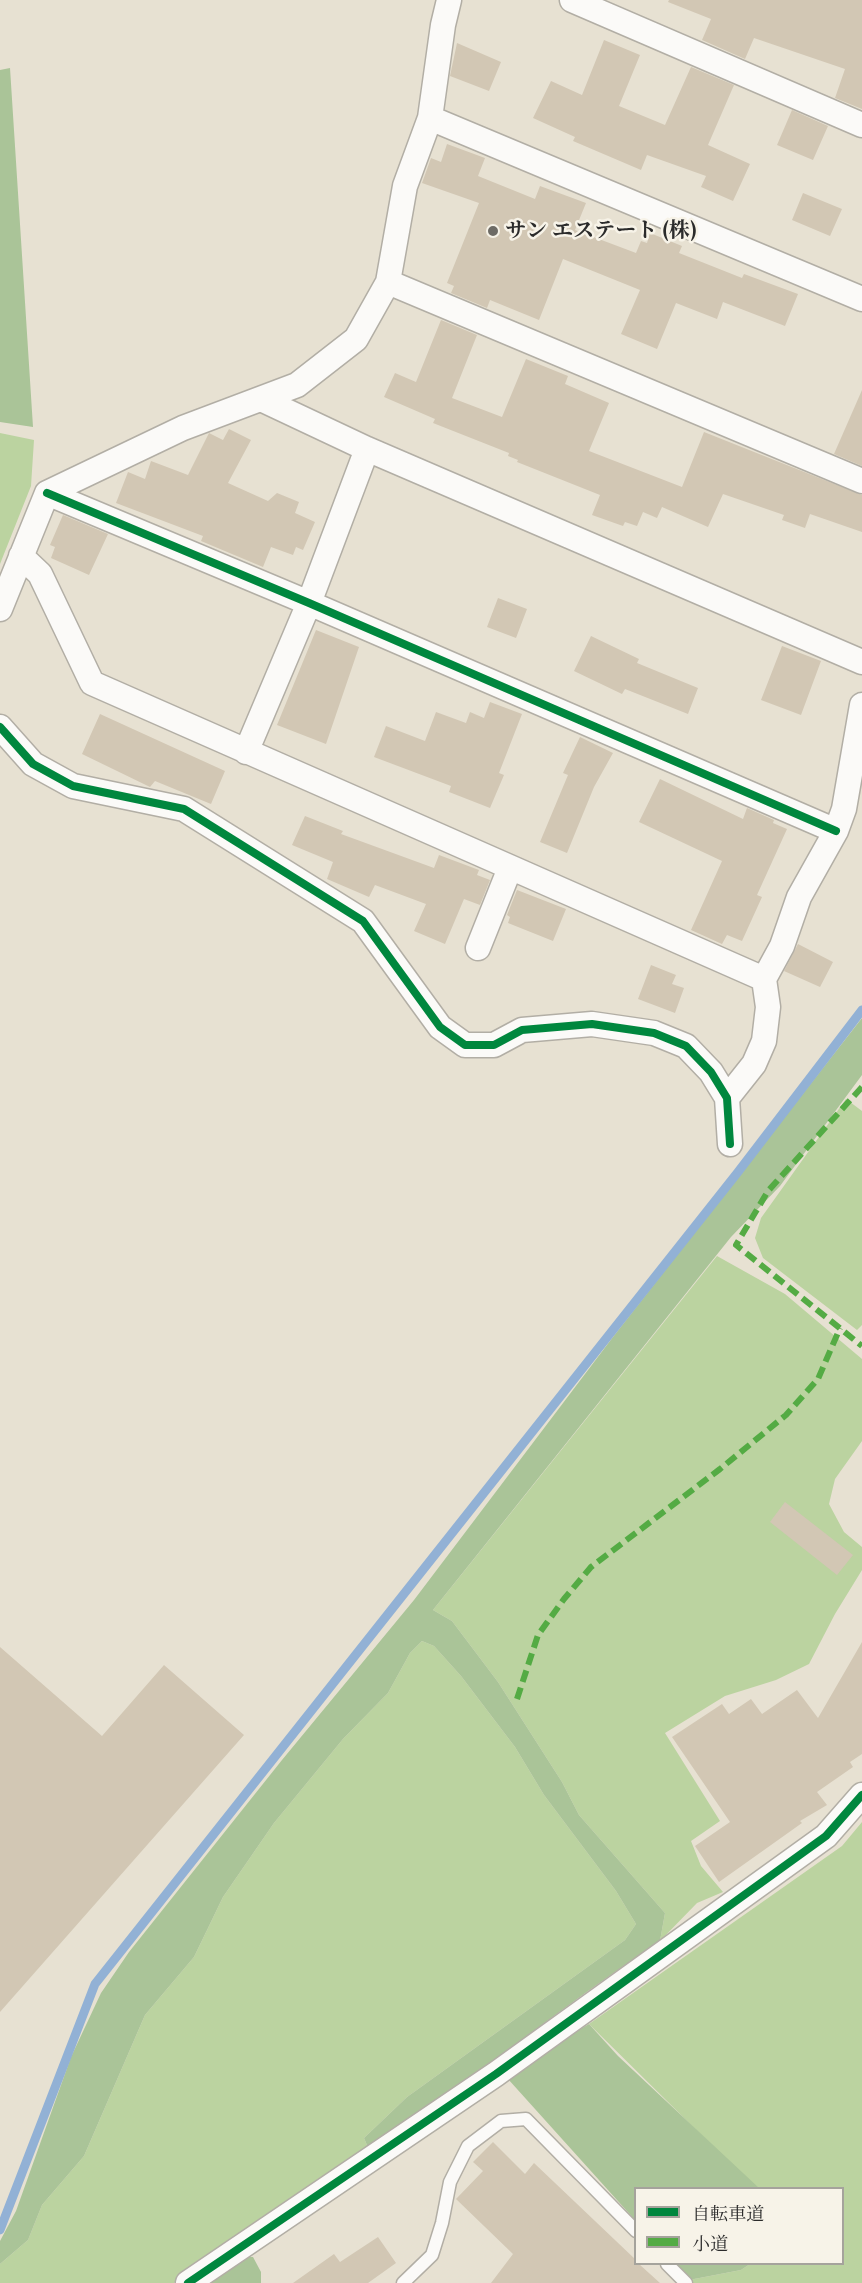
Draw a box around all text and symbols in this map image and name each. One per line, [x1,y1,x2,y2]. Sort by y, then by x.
place label: サン エステート (株) [505,218,697,244]
marker: サン エステート (株) [486,224,500,238]
legend [634,2187,844,2265]
text: 自転車道 [692,2203,764,2225]
text: 小道 [692,2233,728,2255]

